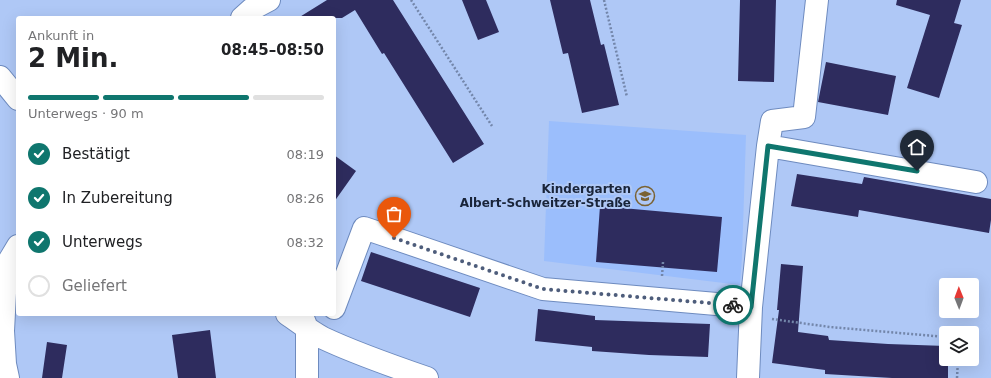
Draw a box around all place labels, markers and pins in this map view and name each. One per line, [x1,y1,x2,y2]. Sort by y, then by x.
pin [900,130,934,171]
place label: Kindergarten Albert-Schweitzer-Straße [460,182,631,210]
school or university icon: Kindergarten Albert-Schweitzer-Straße [634,185,656,207]
pin [377,197,411,238]

